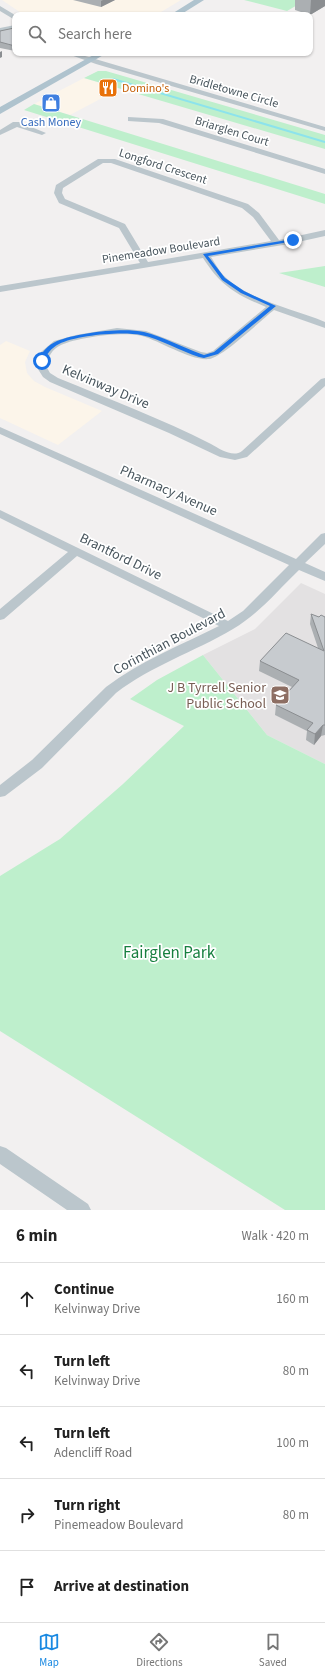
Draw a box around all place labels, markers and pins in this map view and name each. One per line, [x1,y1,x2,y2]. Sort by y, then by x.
restaurant icon: Domino's [97,77,119,99]
place label: Domino's [122,80,169,97]
shop icon: Cash Money [40,92,62,114]
place label: Cash Money [21,114,82,131]
place label: J B Tyrrell Senior Public School [167,678,266,714]
school or university icon: J B Tyrrell Senior Public School [269,684,291,706]

